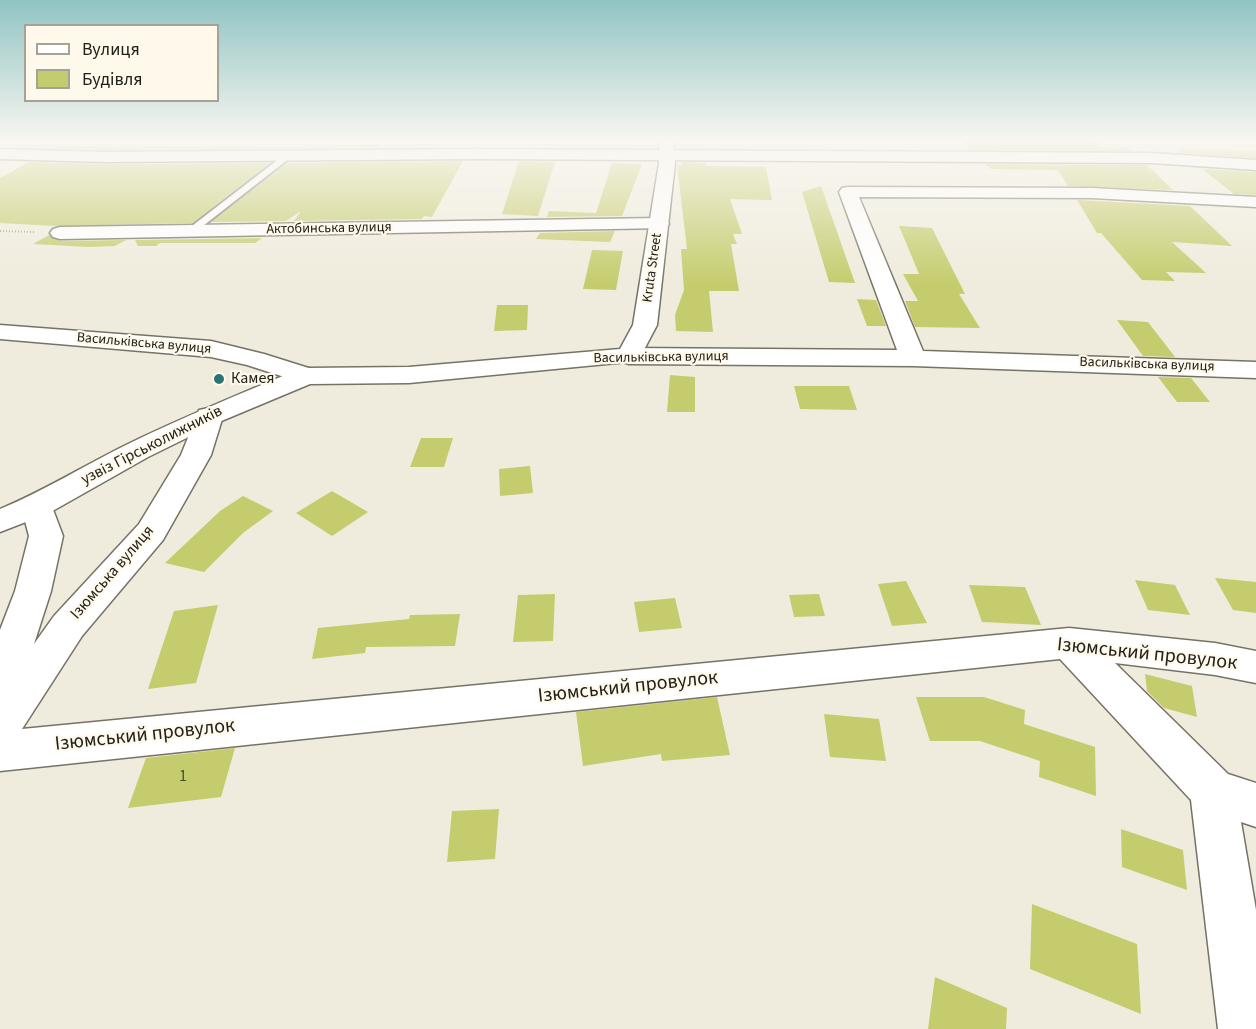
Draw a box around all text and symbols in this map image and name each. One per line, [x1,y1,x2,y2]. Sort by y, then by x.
legend [24,24,219,102]
text: Вулиця [82,37,140,62]
text: Будівля [82,67,142,92]
street label: Актобинська вулиця [266,220,392,238]
street label: Kruta Street [640,232,666,304]
street label: Васильківська вулиця [76,330,212,358]
street label: Васильківська вулиця [593,348,729,368]
street label: Васильківська вулиця [1079,354,1215,376]
place label: Камея [231,369,275,389]
marker: Камея [212,372,226,386]
street label: узвіз Гірськолижників [78,402,226,490]
street label: Ізюмська вулиця [67,522,159,624]
street label: Ізюмський провулок [1056,634,1238,676]
street label: Ізюмський провулок [537,667,719,709]
street label: Ізюмський провулок [54,715,236,757]
house number: 1 [179,767,187,787]

